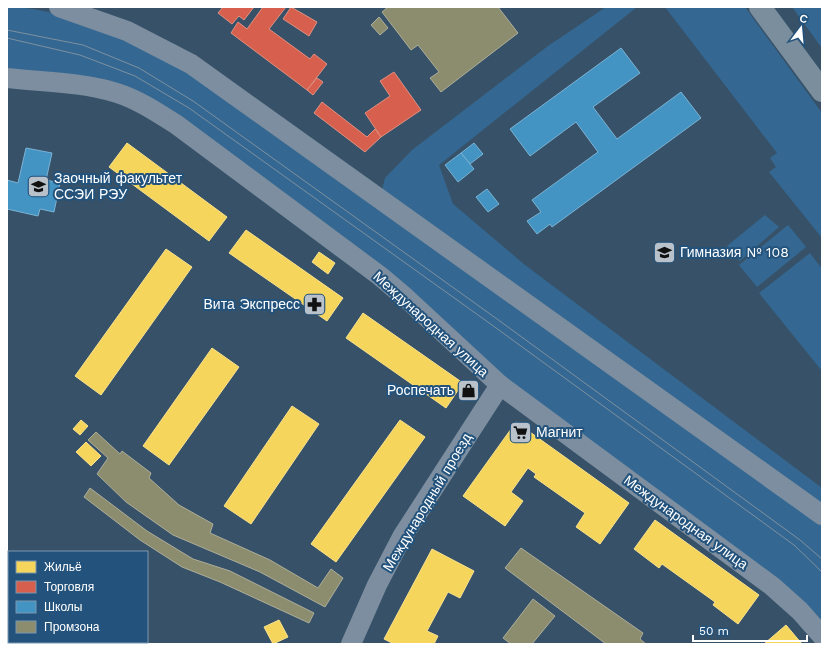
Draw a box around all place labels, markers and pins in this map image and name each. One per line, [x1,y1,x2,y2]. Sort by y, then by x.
place label: Заочный факультет ССЭИ РЭУ [54,170,183,202]
school or university icon: Заочный факультет ССЭИ РЭУ [25,173,51,199]
school or university icon: Гимназия № 108 [652,239,678,265]
place label: Гимназия № 108 [680,244,789,260]
pharmacy icon: Вита Экспресс [302,291,328,317]
place label: Вита Экспресс [204,296,300,312]
shop icon: Роспечать [456,377,482,403]
place label: Роспечать [387,382,454,398]
supermarket icon: Магнит [508,419,534,445]
place label: Магнит [536,424,583,440]

